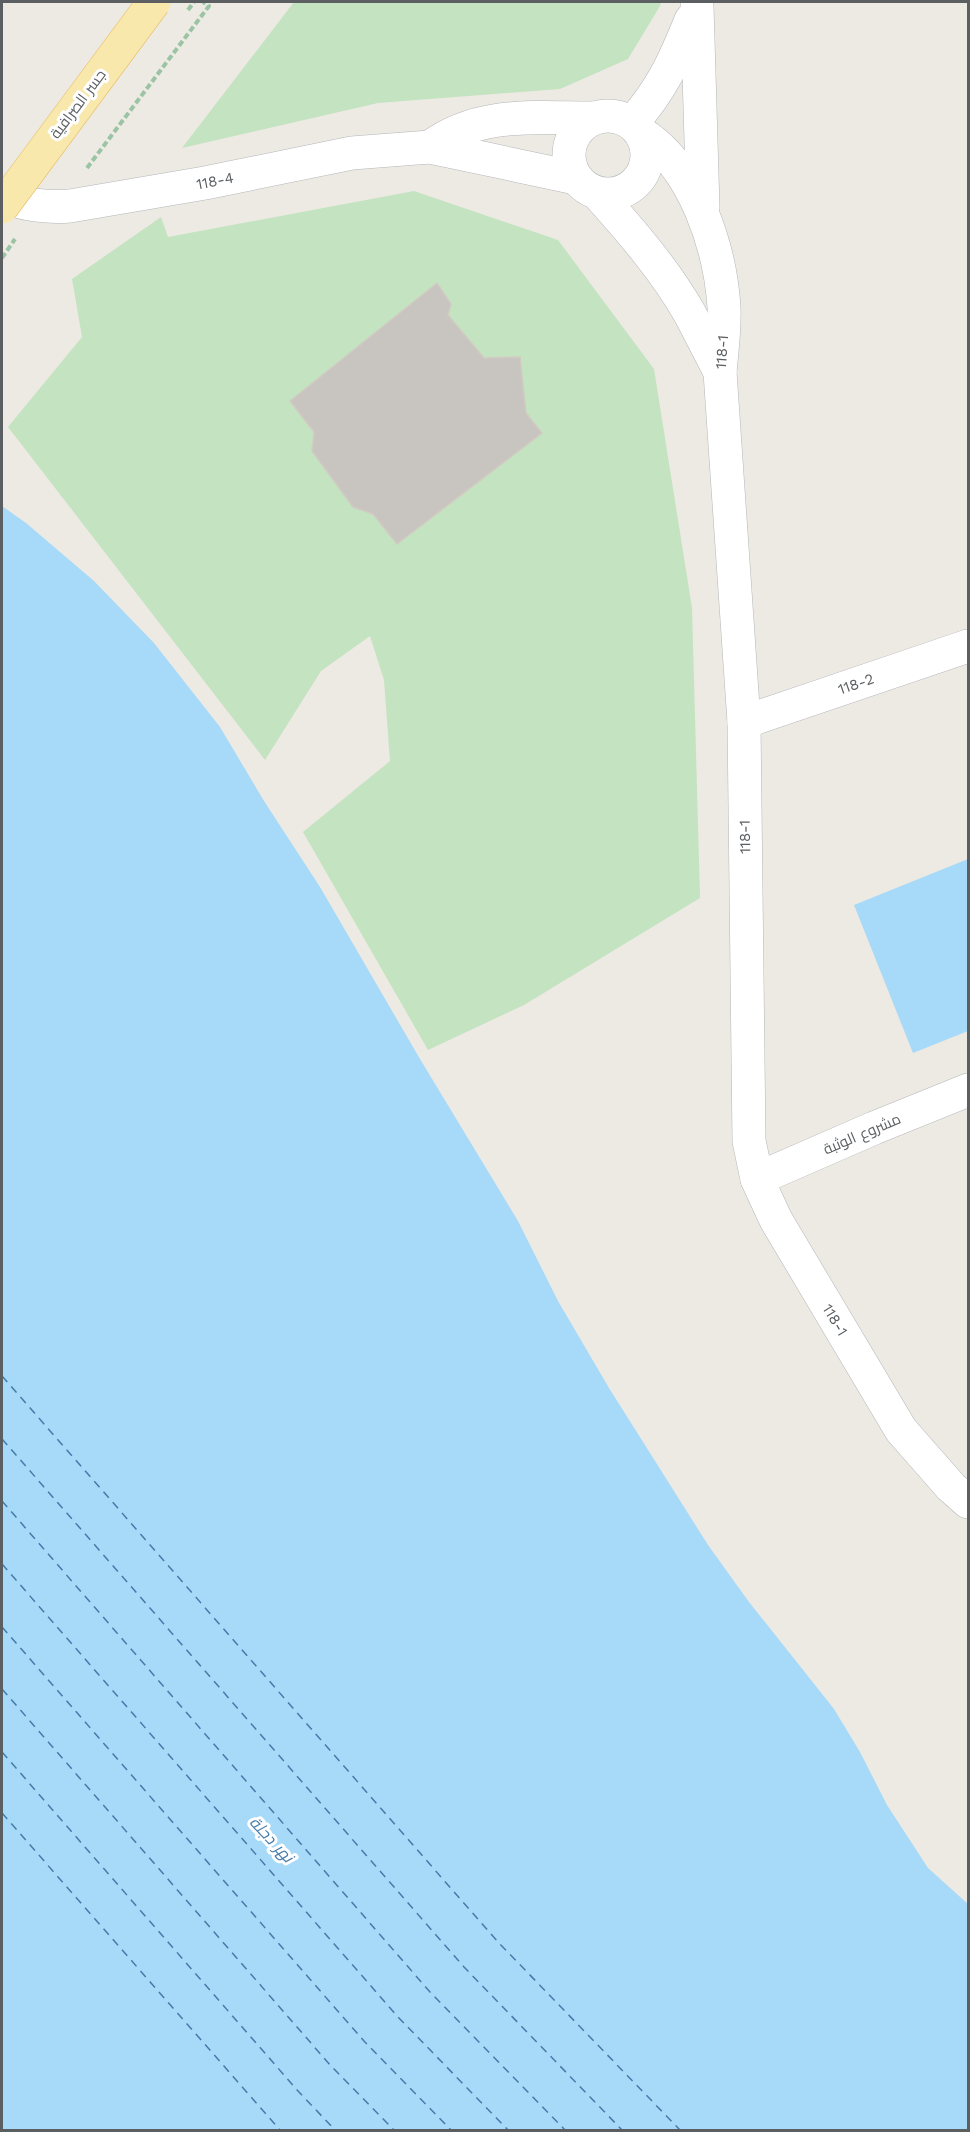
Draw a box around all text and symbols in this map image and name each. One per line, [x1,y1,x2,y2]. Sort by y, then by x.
street label: جسر الصرافية [46,66,110,142]
street label: 118-4 [195,169,235,193]
street label: 118-1 [712,334,732,370]
street label: 118-2 [836,670,876,698]
street label: 118-1 [736,820,754,854]
street label: مشروع الوثبة [821,1110,904,1160]
street label: 118-1 [819,1301,851,1339]
water label: نهر دجلة [246,1812,299,1867]

